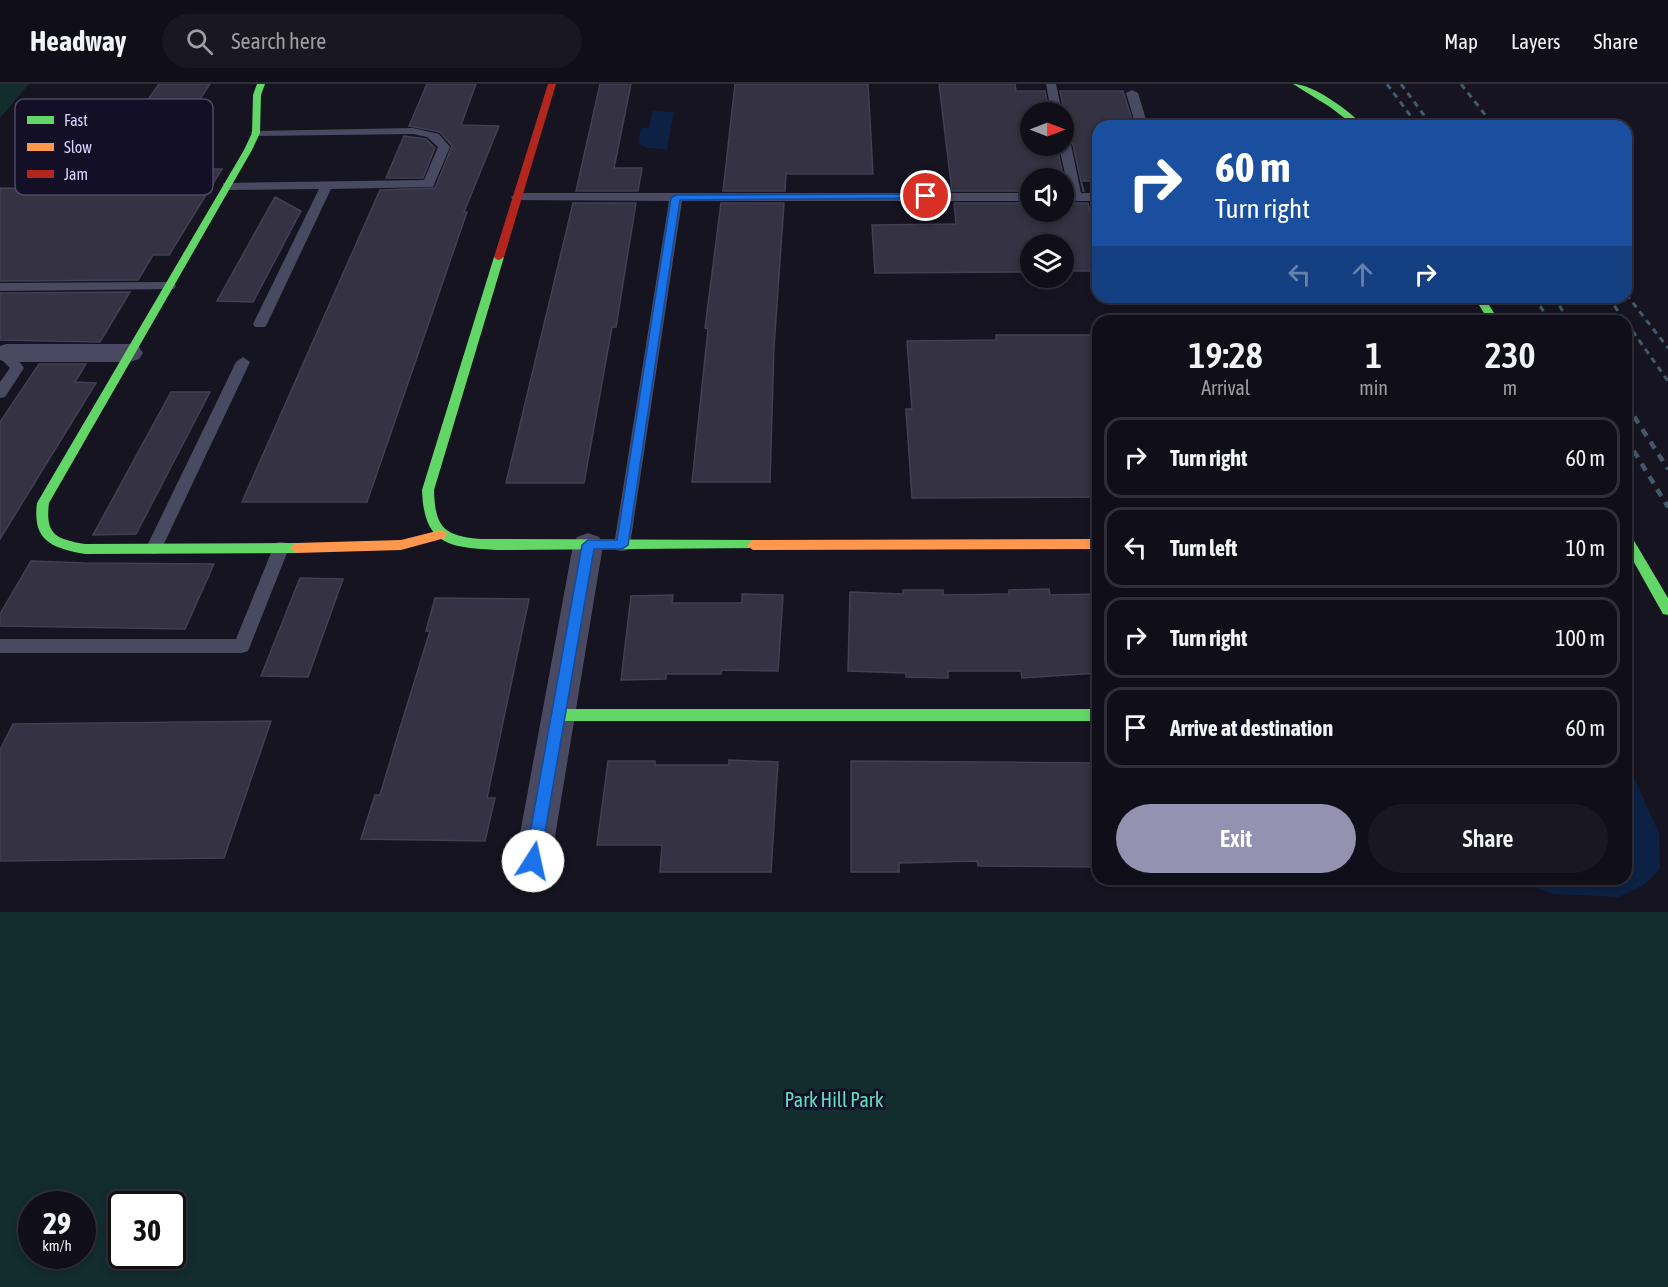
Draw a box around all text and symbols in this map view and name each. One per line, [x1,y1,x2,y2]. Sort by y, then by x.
search box [162,14,582,68]
text: Headway [30,25,126,57]
icon: search [183,25,216,58]
text: Search here [231,28,326,54]
text: Map [1444,29,1478,53]
text: Layers [1511,29,1561,53]
text: Share [1594,29,1638,53]
legend [15,99,213,195]
north arrow [1020,102,1074,156]
map controls [1020,102,1074,288]
text: Fast [64,111,88,129]
text: Slow [64,138,92,156]
text: 60 m [1215,143,1290,191]
icon: right [1116,144,1194,222]
text: Jam [64,165,88,183]
button: sound [1020,168,1074,222]
pin [900,170,951,221]
icon: arrive [909,179,942,212]
text: Turn right [1215,193,1310,224]
button: layers [1020,234,1074,288]
icon: left [1283,258,1316,291]
icon: ahead [1346,258,1379,291]
icon: right [1409,258,1442,291]
text: 19:28 [1189,334,1263,376]
text: 1 [1365,334,1382,376]
text: 230 [1485,334,1535,376]
text: Arrival [1201,376,1250,399]
text: min [1359,376,1388,399]
text: m [1503,376,1517,399]
icon: right [1119,441,1152,474]
text: Turn right [1170,445,1247,471]
text: 60 m [1565,445,1605,471]
icon: left [1119,531,1152,564]
text: Turn left [1170,535,1237,561]
text: 10 m [1565,535,1605,561]
icon: right [1119,621,1152,654]
text: Turn right [1170,625,1247,651]
text: 100 m [1555,625,1605,651]
icon: arrive [1119,711,1152,744]
text: Arrive at destination [1170,715,1333,741]
text: 60 m [1565,715,1605,741]
button: Exit [1116,804,1356,873]
button: Share [1368,804,1608,873]
position arrow [501,829,565,893]
park label: Park Hill Park [784,1088,884,1111]
speed limit sign: 30 [108,1191,186,1269]
text: 29 [43,1206,71,1240]
text: km/h [42,1237,72,1254]

